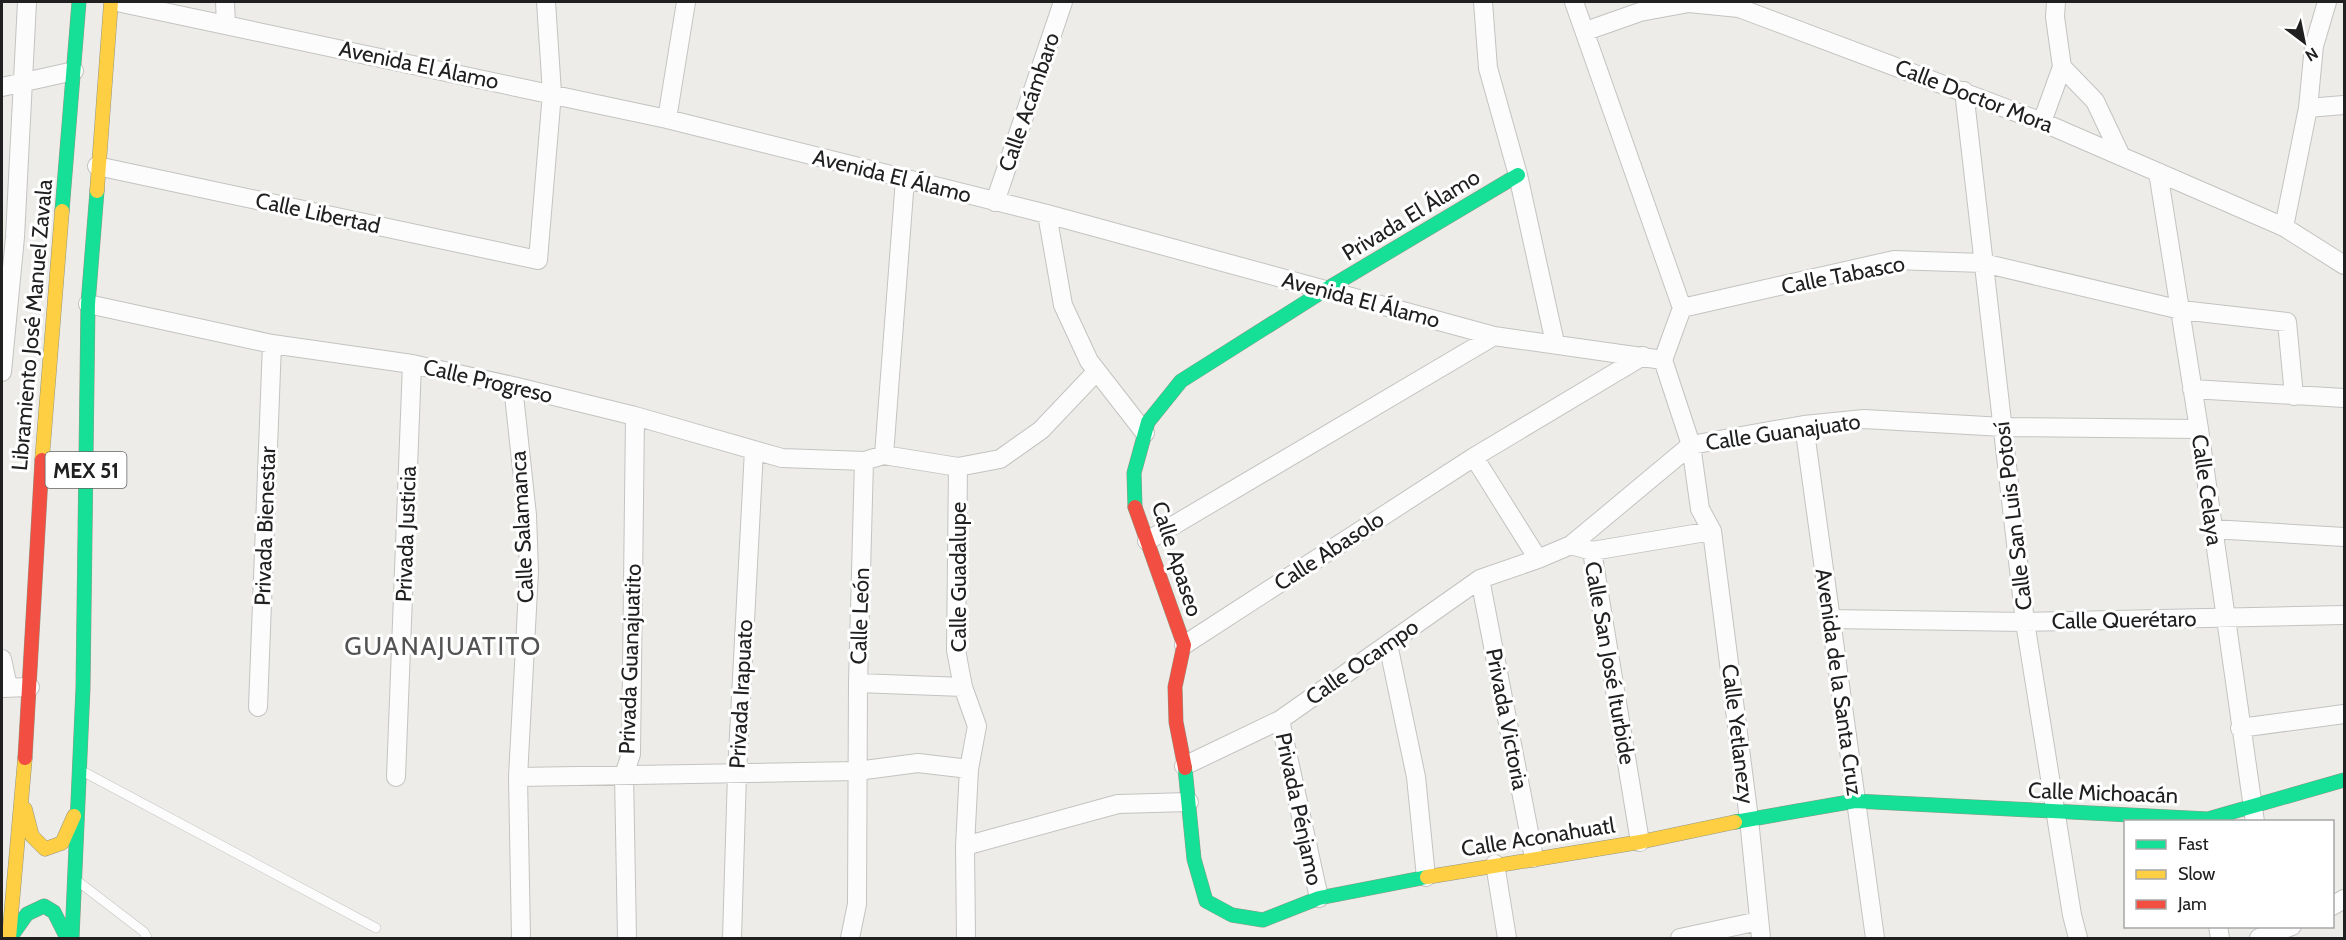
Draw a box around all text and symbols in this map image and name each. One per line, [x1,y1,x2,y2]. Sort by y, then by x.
north arrow [2274,12,2334,72]
street label: Calle Acámbaro [993,29,1065,175]
street label: Avenida El Álamo [337,35,501,95]
text: N [2302,43,2322,65]
street label: Calle Doctor Mora [1891,53,2057,139]
street label: Avenida El Álamo [810,143,974,209]
street label: Privada El Álamo [1337,163,1485,267]
street label: Libramiento José Manuel Zavala [6,178,58,472]
street label: Calle Libertad [253,187,383,239]
street label: Calle Tabasco [1779,250,1907,300]
street label: Avenida El Álamo [1279,266,1443,334]
street label: Calle Progreso [421,353,555,409]
street label: Calle Guanajuato [1704,408,1862,456]
street label: Calle San Luis Potosí [1988,420,2038,612]
street label: Calle Celaya [2186,433,2228,548]
street label: Privada Bienestar [249,446,281,606]
street label: Calle Salamanca [505,450,539,604]
road number: MEX 51 [46,452,127,488]
street label: Privada Justicia [390,465,422,603]
street label: Calle Apaseo [1146,498,1208,620]
street label: Calle Guadalupe [945,502,972,652]
street label: Calle Abasolo [1269,506,1389,596]
street label: Calle San José Iturbide [1579,559,1641,767]
street label: Privada Guanajuatito [613,563,647,755]
street label: Calle León [845,567,875,665]
street label: Avenida de la Santa Cruz [1810,567,1868,797]
street label: Calle Querétaro [2051,605,2197,635]
street label: Calle Ocampo [1300,613,1424,711]
street label: Privada Irapuato [724,619,758,769]
district label: GUANAJUATITO [344,630,542,662]
street label: Privada Victoria [1480,646,1534,793]
street label: Calle Yetlanezy [1716,663,1760,805]
street label: Privada Pénjamo [1270,730,1328,888]
street label: Calle Michoacán [2027,777,2179,809]
street label: Calle Aconahuatl [1459,811,1617,862]
legend [2124,820,2334,928]
text: Fast [2178,833,2209,855]
text: Slow [2178,863,2215,885]
text: Jam [2177,893,2207,915]

